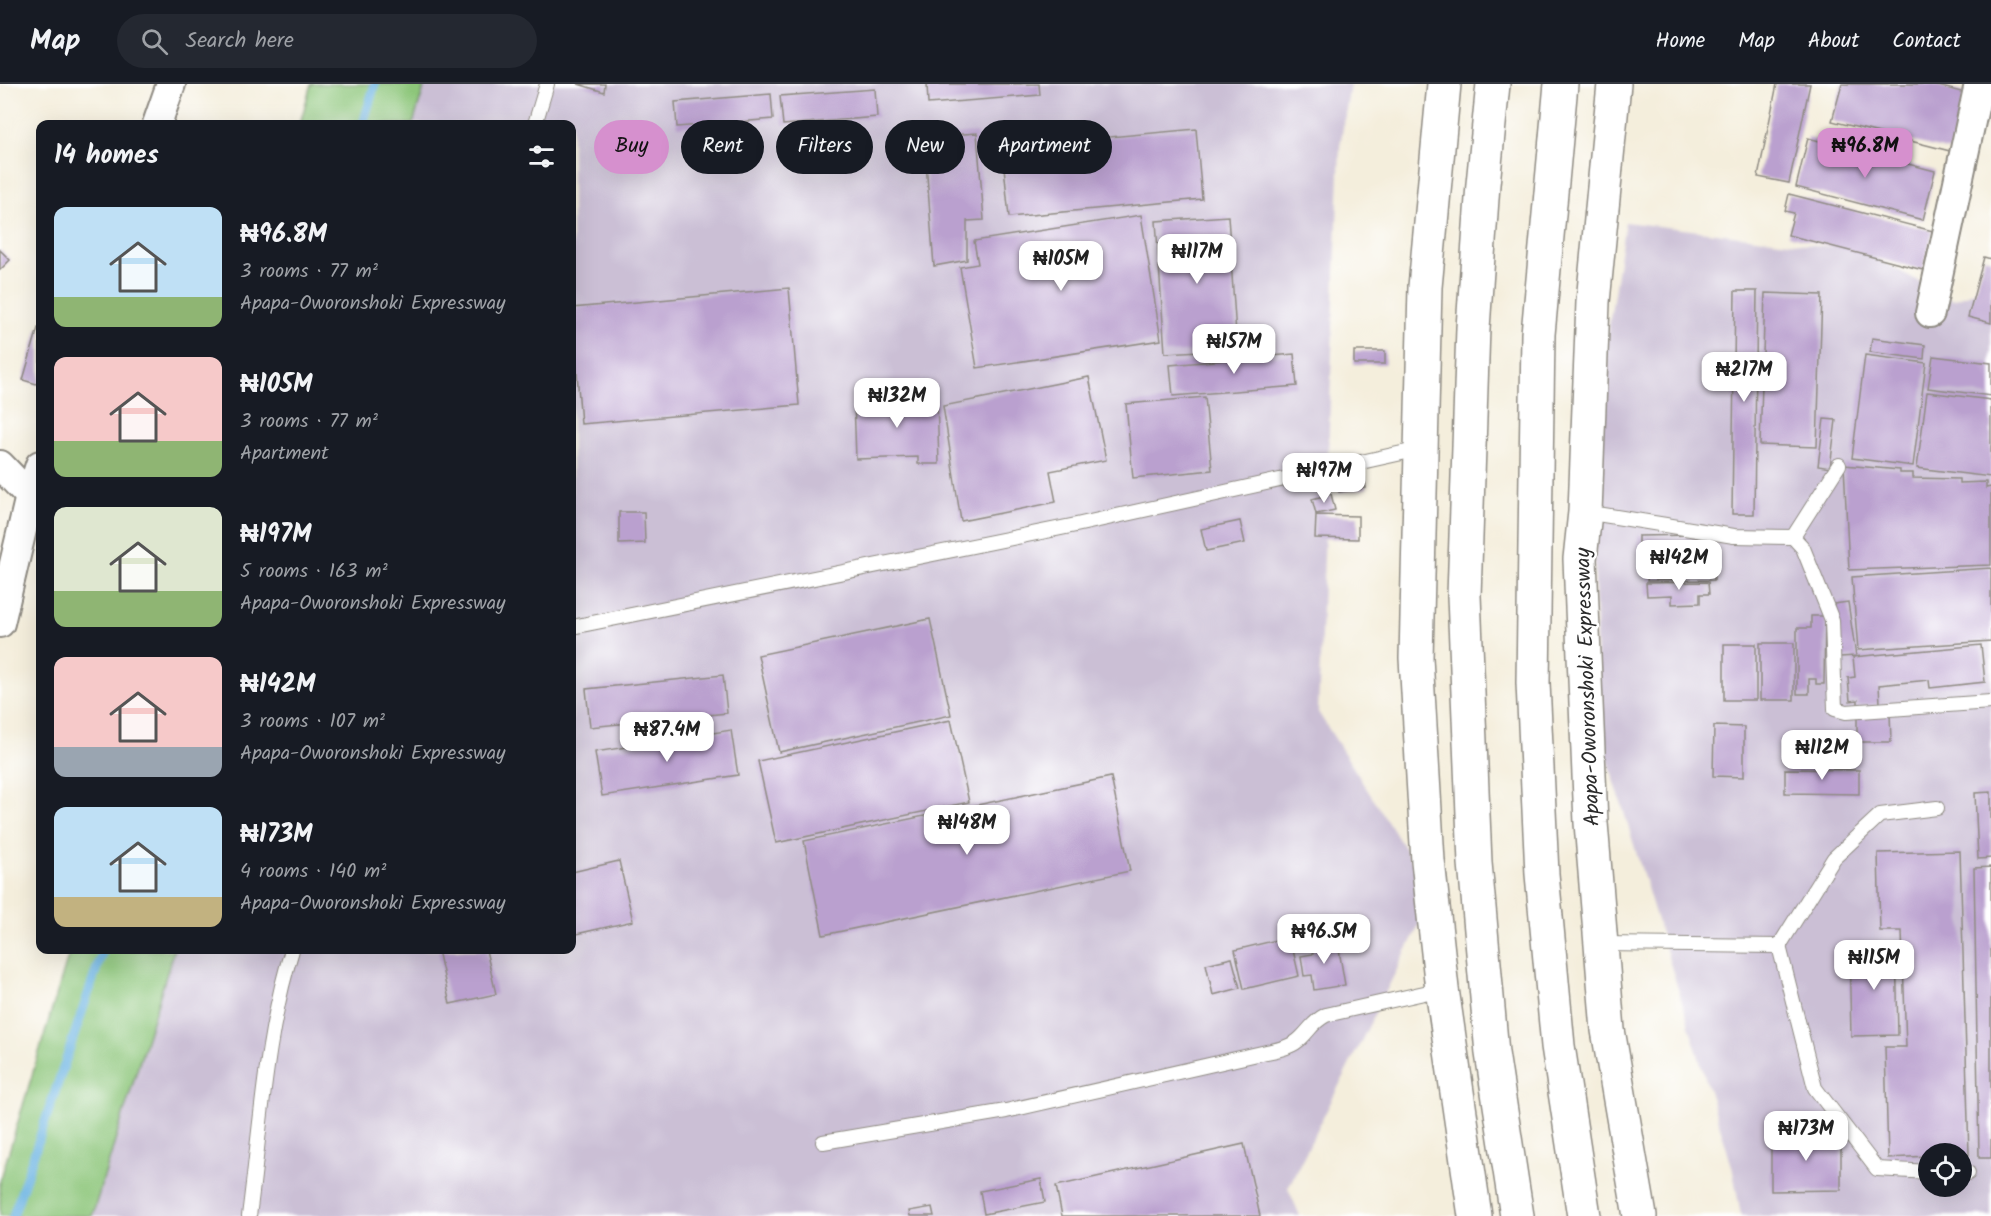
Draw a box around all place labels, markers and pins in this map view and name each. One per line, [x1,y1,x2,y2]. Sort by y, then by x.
pin: ₦96.8M [1816,128,1914,179]
pin: ₦117M [1155,234,1239,285]
pin: ₦105M [1019,241,1103,292]
pin: ₦157M [1192,324,1276,375]
pin: ₦217M [1702,352,1786,403]
pin: ₦132M [855,378,939,429]
pin: ₦197M [1282,453,1366,504]
pin: ₦142M [1637,540,1721,591]
pin: ₦87.4M [618,712,716,763]
pin: ₦112M [1780,730,1864,781]
pin: ₦148M [925,805,1009,856]
pin: ₦96.5M [1275,914,1373,965]
pin: ₦115M [1832,940,1916,991]
pin: ₦173M [1764,1111,1848,1162]

